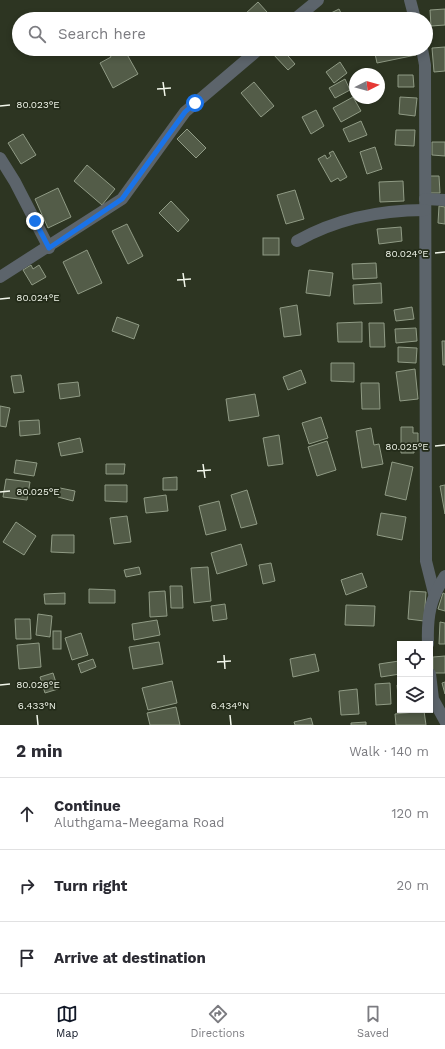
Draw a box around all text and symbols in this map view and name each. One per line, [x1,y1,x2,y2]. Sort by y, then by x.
search box [12,12,433,56]
icon: search [26,23,48,45]
text: Search here [58,25,146,43]
north arrow [349,68,385,104]
route start [186,94,204,112]
text: 80.023°E [16,99,60,110]
route end [26,212,44,230]
text: 80.024°E [385,248,429,259]
text: 80.024°E [16,292,60,303]
text: 80.025°E [385,441,429,452]
text: 80.025°E [16,486,60,497]
map controls [397,641,433,713]
button: locate [397,641,433,677]
button: layers [397,677,433,713]
text: 80.026°E [16,679,60,690]
text: 6.433°N [18,700,56,711]
text: 6.434°N [211,700,249,711]
text: 2 min [16,741,62,761]
text: Walk · 140 m [349,744,429,759]
text: Continue [54,797,121,815]
icon: ahead [16,803,38,825]
text: 120 m [391,806,429,821]
text: Aluthgama-Meegama Road [54,815,224,830]
icon: right [16,875,38,897]
text: Turn right [54,877,127,895]
text: 20 m [397,878,429,893]
icon: arrive [16,947,38,969]
text: Arrive at destination [54,949,206,967]
tab: Map [56,1003,78,1040]
tab: Directions [191,1003,245,1040]
tab: Saved [357,1003,389,1040]

